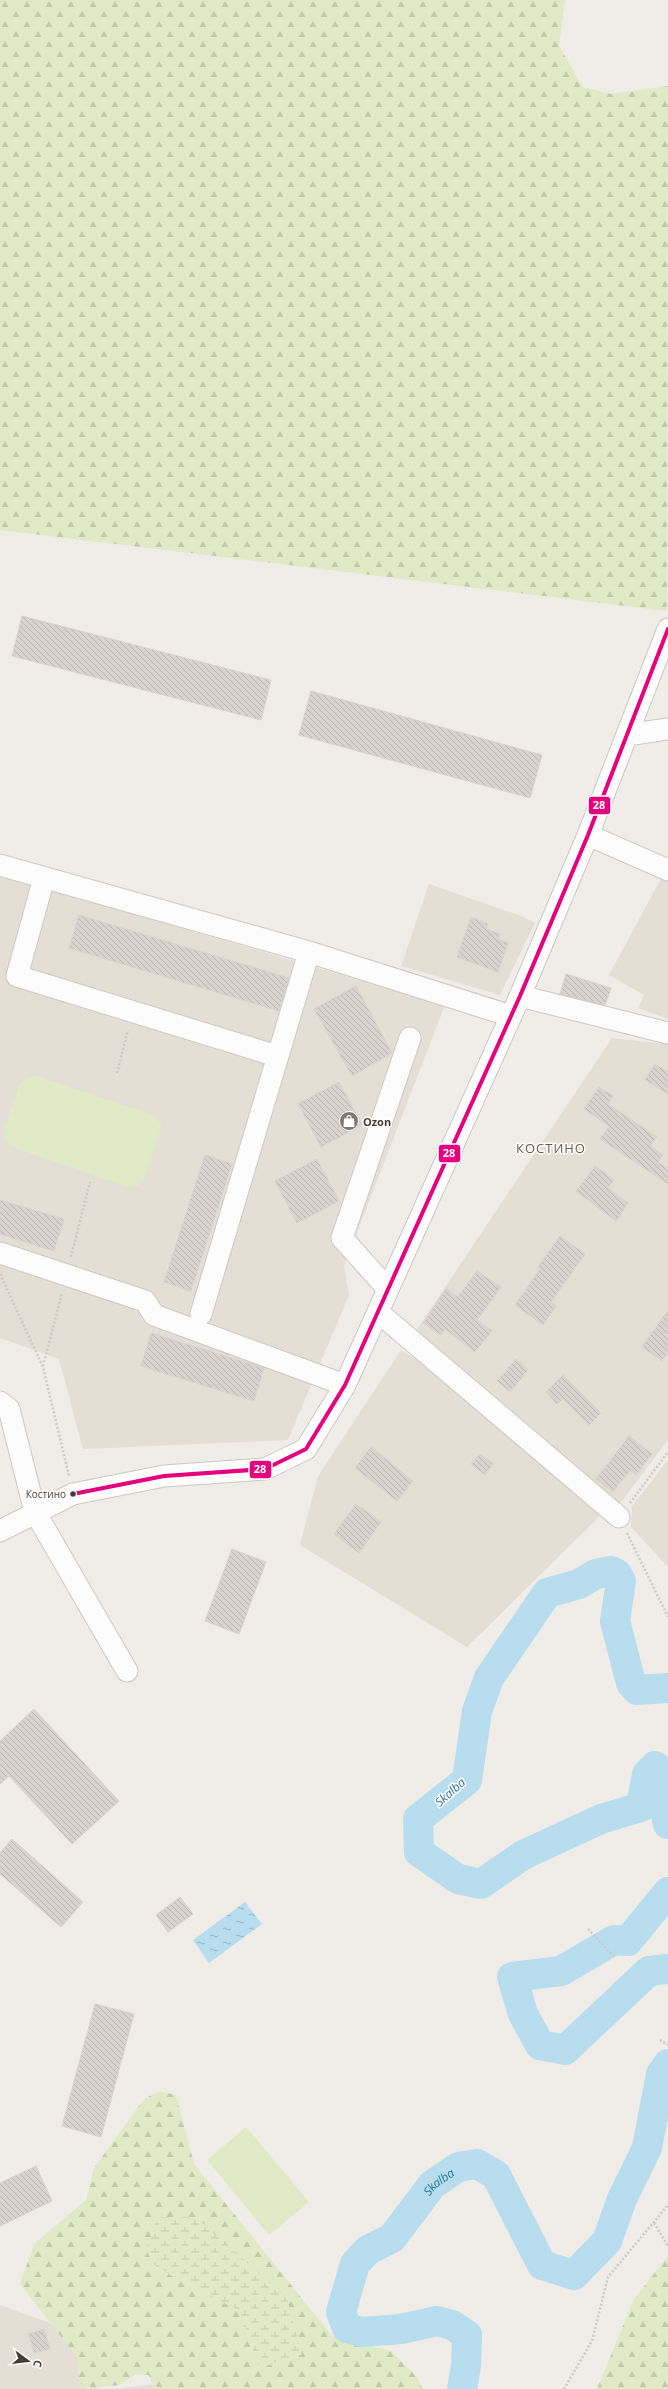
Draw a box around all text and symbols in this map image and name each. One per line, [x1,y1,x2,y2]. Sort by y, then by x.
line badge: 28 [588,796,611,815]
text: 28 [593,797,605,812]
shop icon: Ozon [338,1110,360,1132]
place label: Ozon [363,1114,391,1129]
district label: КОСТИНО [516,1139,586,1157]
line badge: 28 [438,1144,461,1163]
text: 28 [443,1145,455,1160]
line badge: 28 [249,1460,272,1479]
text: 28 [254,1461,266,1476]
place label: Костино [26,1487,66,1501]
marker: Костино [68,1489,78,1499]
water label: Skalba [431,1774,469,1810]
water label: Skalba [419,2164,457,2199]
north arrow [8,2341,48,2381]
text: С [30,2358,46,2369]

